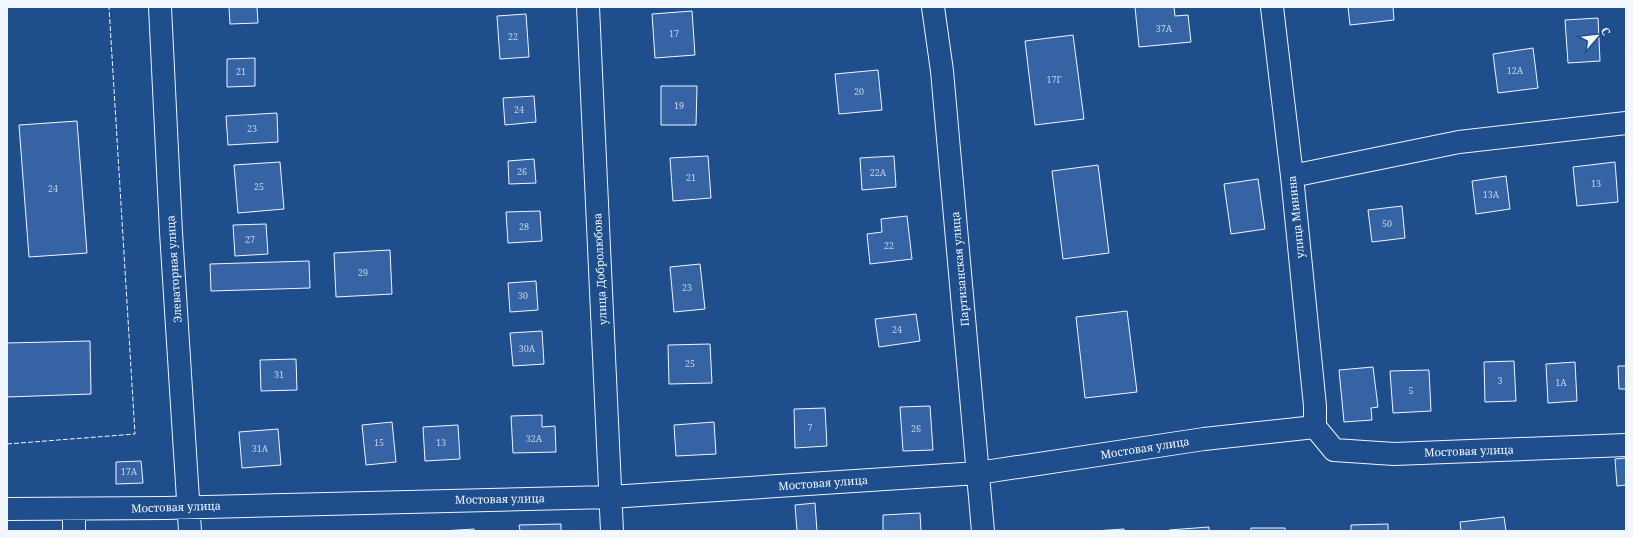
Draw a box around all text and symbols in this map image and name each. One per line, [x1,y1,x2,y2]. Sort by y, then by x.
north arrow [1577,16,1617,56]
house number: 37А [1156,22,1173,35]
text: С [1598,24,1615,38]
house number: 17 [669,27,679,40]
house number: 22 [508,30,518,43]
house number: 12А [1507,64,1524,77]
house number: 21 [236,65,246,78]
house number: 17Г [1046,73,1062,86]
house number: 20 [854,85,864,98]
house number: 19 [674,99,684,112]
house number: 24 [514,103,524,116]
house number: 23 [247,122,257,135]
house number: 26 [517,165,527,178]
house number: 22А [870,166,887,179]
house number: 21 [686,171,696,184]
street label: улица Минина [1284,175,1307,259]
house number: 13 [1591,177,1601,190]
house number: 25 [254,180,264,193]
house number: 24 [48,182,58,195]
house number: 13А [1483,188,1500,201]
street label: Партизанская улица [947,211,972,327]
street label: улица Добролюбова [589,213,610,325]
street label: Элеваторная улица [162,215,185,323]
house number: 50 [1382,217,1392,230]
house number: 28 [519,220,529,233]
house number: 27 [245,233,255,246]
house number: 22 [884,239,894,252]
house number: 29 [358,266,368,279]
house number: 23 [682,281,692,294]
house number: 30 [518,289,528,302]
house number: 24 [892,323,902,336]
house number: 30А [519,342,536,355]
house number: 25 [685,357,695,370]
house number: 31 [274,368,284,381]
house number: 3 [1497,374,1503,387]
house number: 1А [1555,376,1567,389]
house number: 5 [1408,384,1414,397]
house number: 7 [807,421,813,434]
house number: 26 [911,422,921,435]
house number: 32А [526,432,543,445]
street label: Мостовая улица [1099,433,1191,462]
house number: 15 [374,436,384,449]
house number: 13 [436,436,446,449]
street label: Мостовая улица [1424,441,1514,460]
house number: 31А [252,442,269,455]
house number: 17А [121,465,138,478]
street label: Мостовая улица [778,472,868,493]
street label: Мостовая улица [455,490,545,507]
street label: Мостовая улица [131,497,221,516]

